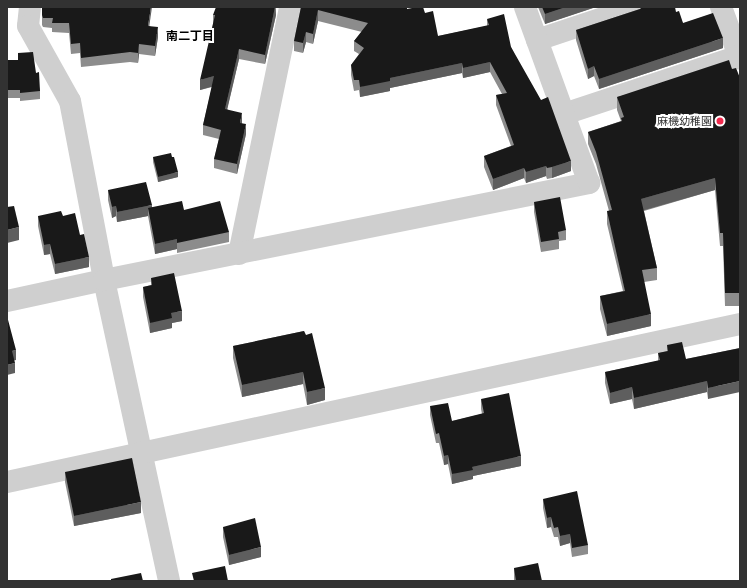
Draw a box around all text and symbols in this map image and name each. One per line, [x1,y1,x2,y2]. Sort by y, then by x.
district label: 南二丁目 [166,29,214,43]
place label: 麻機幼稚園 [657,114,712,128]
marker: 麻機幼稚園 [715,116,725,126]

